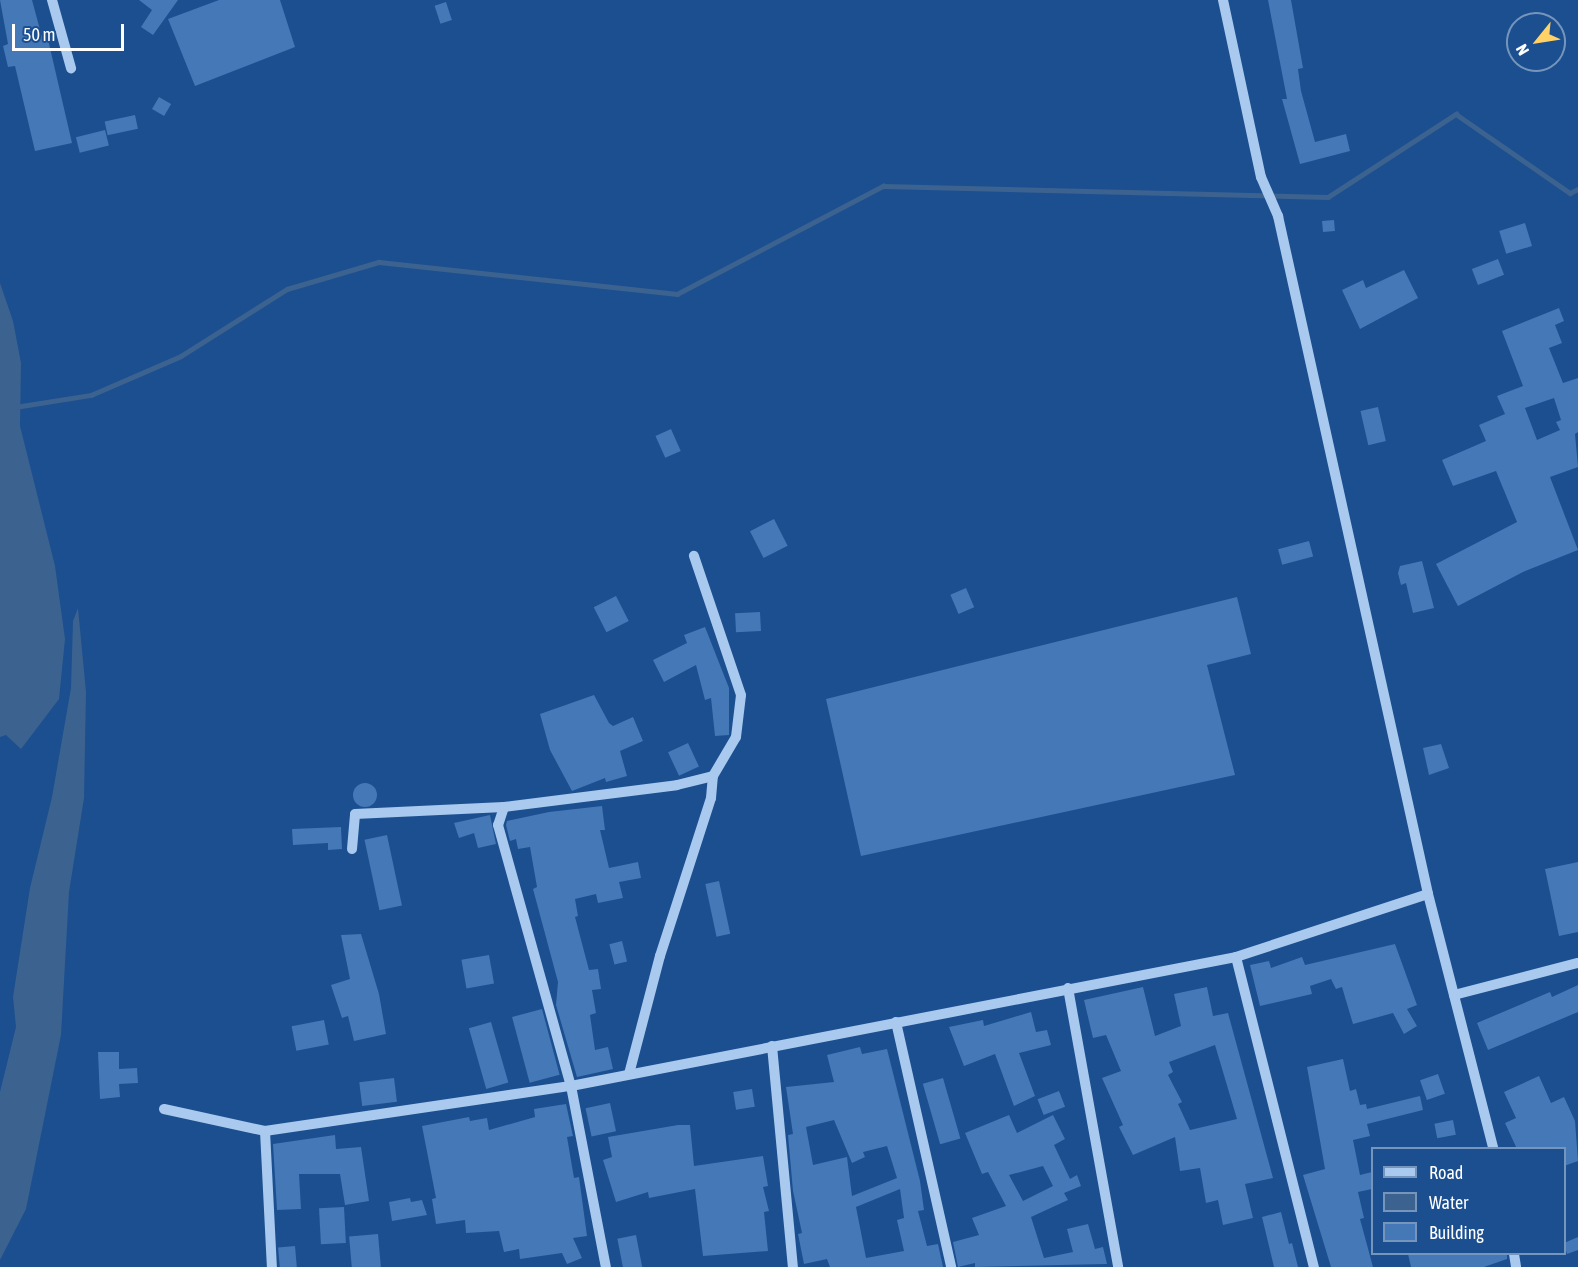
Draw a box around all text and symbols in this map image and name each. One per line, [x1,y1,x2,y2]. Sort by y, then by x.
scale bar [15,12,128,50]
north arrow [1506,12,1566,72]
text: 50 m [23,24,55,45]
text: N [1512,41,1532,59]
legend [1371,1147,1566,1255]
text: Road [1429,1162,1463,1183]
text: Water [1429,1192,1468,1213]
text: Building [1429,1222,1484,1243]

